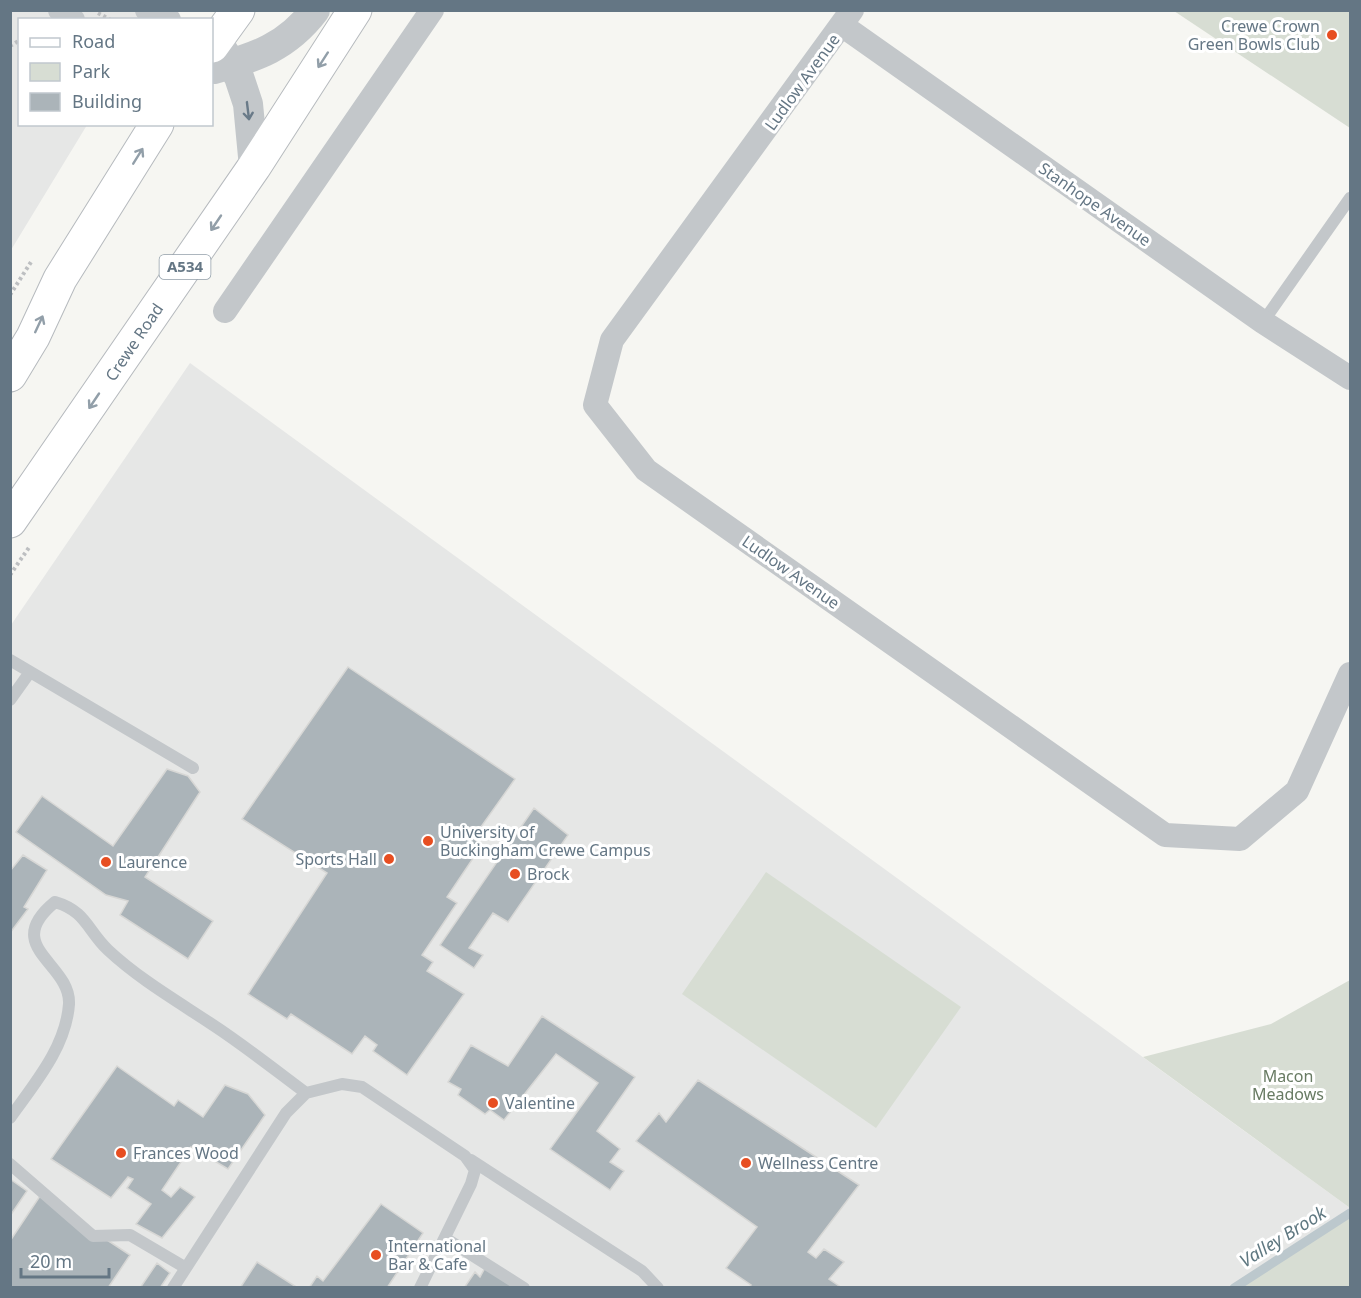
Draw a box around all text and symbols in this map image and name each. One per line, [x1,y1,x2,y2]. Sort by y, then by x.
place label: Crewe Crown Green Bowls Club [1188,15,1320,55]
legend [18,18,213,126]
marker: Crewe Crown Green Bowls Club [1325,28,1339,42]
text: Road [72,29,115,53]
street label: Ludlow Avenue [759,29,845,135]
one-way arrow [317,51,329,67]
text: Park [72,59,110,83]
text: Building [72,89,142,113]
one-way arrow [243,101,254,121]
one-way arrow [132,148,144,165]
street label: Stanhope Avenue [1035,157,1155,251]
one-way arrow [210,214,222,230]
road number: A534 [160,255,210,279]
street label: Crewe Road [100,299,168,385]
one-way arrow [34,315,45,333]
one-way arrow [88,392,100,409]
street label: Ludlow Avenue [738,530,844,614]
place label: University of Buckingham Crewe Campus [440,821,651,861]
marker: University of Buckingham Crewe Campus [421,834,435,848]
place label: Sports Hall [295,848,377,870]
place label: Laurence [118,851,187,873]
marker: Sports Hall [382,852,396,866]
marker: Laurence [99,855,113,869]
place label: Brock [527,863,570,885]
marker: Brock [508,867,522,881]
park label: Macon Meadows [1252,1065,1324,1105]
place label: Valentine [505,1092,575,1114]
marker: Valentine [486,1096,500,1110]
place label: Frances Wood [133,1142,239,1164]
marker: Frances Wood [114,1146,128,1160]
place label: Wellness Centre [758,1152,878,1174]
marker: Wellness Centre [739,1156,753,1170]
water label: Valley Brook [1235,1200,1331,1272]
place label: International Bar & Cafe [388,1235,486,1275]
scale bar [21,1241,110,1279]
marker: International Bar & Cafe [369,1248,383,1262]
text: 20 m [30,1249,72,1273]

